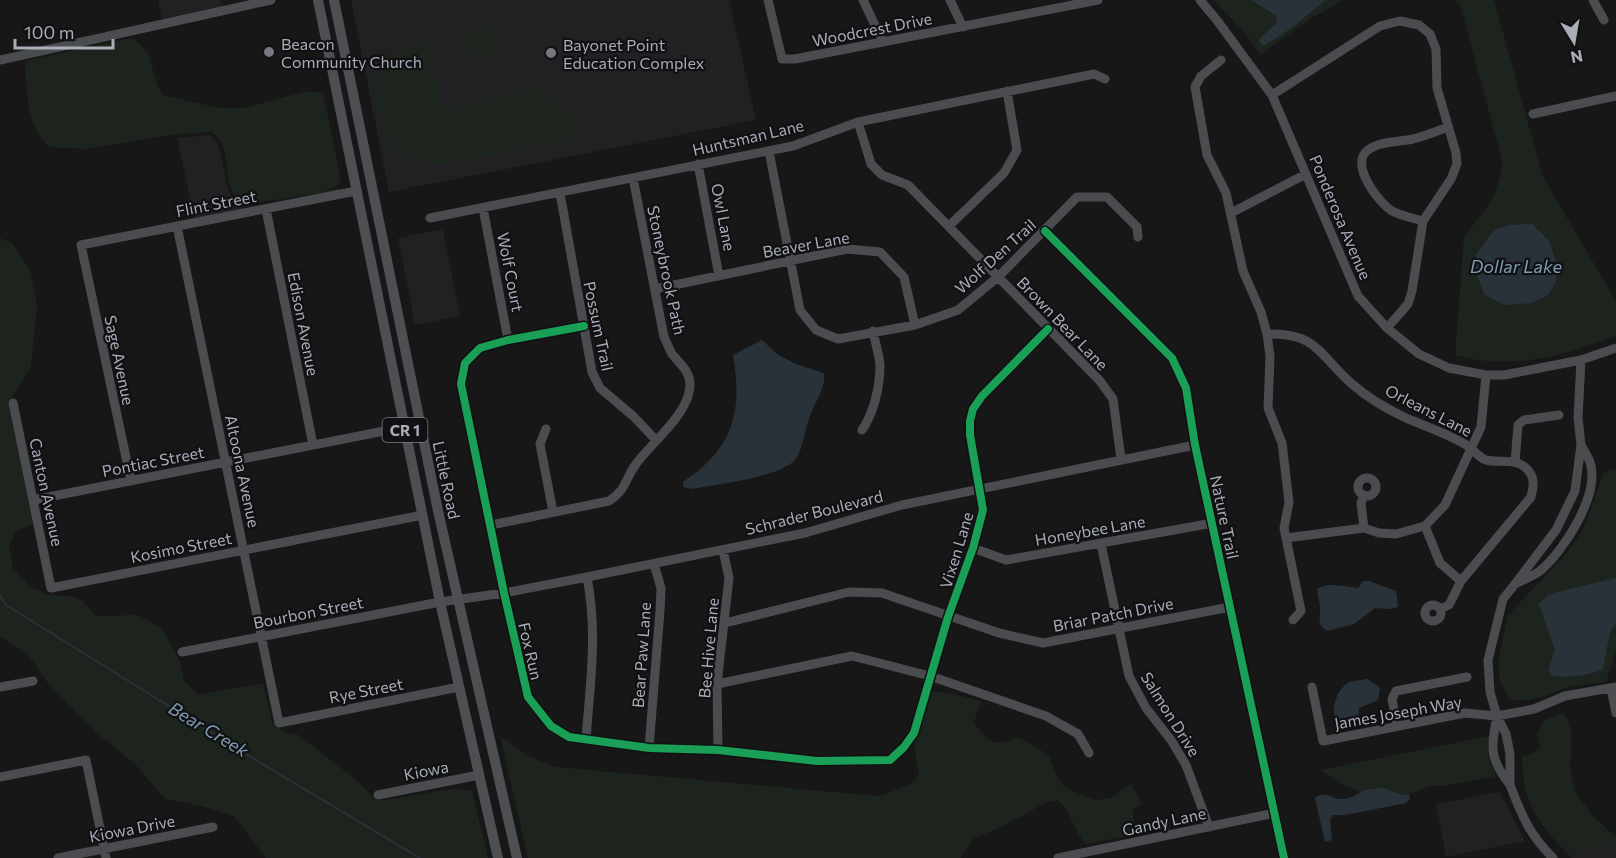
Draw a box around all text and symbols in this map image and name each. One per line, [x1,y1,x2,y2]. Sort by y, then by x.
street label: Woodcrest Drive [811,8,933,50]
scale bar [15,12,112,50]
north arrow [1544,12,1604,72]
text: 100 m [24,21,74,43]
place label: Beacon Community Church [281,34,422,71]
place label: Bayonet Point Education Complex [563,35,705,72]
marker: Beacon Community Church [262,45,276,59]
marker: Bayonet Point Education Complex [544,46,558,60]
text: N [1569,47,1585,68]
street label: Huntsman Lane [690,115,806,159]
street label: Ponderosa Avenue [1306,152,1376,282]
street label: Owl Lane [708,182,740,252]
street label: Flint Street [174,186,258,220]
street label: Stoneybrook Path [644,204,690,336]
street label: Wolf Den Trail [951,215,1039,297]
street label: Beaver Lane [761,227,851,261]
street label: Wolf Court [494,231,528,314]
water label: Dollar Lake [1470,255,1562,277]
street label: Edison Avenue [285,271,323,377]
street label: Brown Bear Lane [1014,272,1112,374]
street label: Possum Trail [580,279,618,373]
street label: Sage Avenue [101,313,139,407]
street label: Orleans Lane [1382,380,1476,440]
street label: Altoona Avenue [222,413,264,529]
road number: CR 1 [382,418,428,442]
street label: Canton Avenue [26,436,68,548]
street label: Little Road [429,439,465,521]
street label: Pontiac Street [100,442,206,480]
street label: Nature Trail [1207,473,1243,561]
street label: Schrader Boulevard [743,486,885,538]
street label: Vixen Lane [935,509,977,591]
street label: Honeybee Lane [1033,511,1147,549]
street label: Kosimo Street [129,528,234,566]
street label: Bourbon Street [251,592,365,632]
street label: Briar Patch Drive [1051,593,1175,635]
street label: Bee Hive Lane [694,597,722,699]
street label: Bear Paw Lane [628,602,654,708]
street label: Fox Run [515,620,547,682]
street label: Salmon Drive [1137,668,1205,760]
street label: Rye Street [327,673,405,707]
street label: James Joseph Way [1333,691,1463,733]
water label: Bear Creek [165,697,254,762]
street label: Kiowa [402,756,450,784]
street label: Gandy Lane [1120,803,1208,839]
street label: Kiowa Drive [88,810,176,846]

